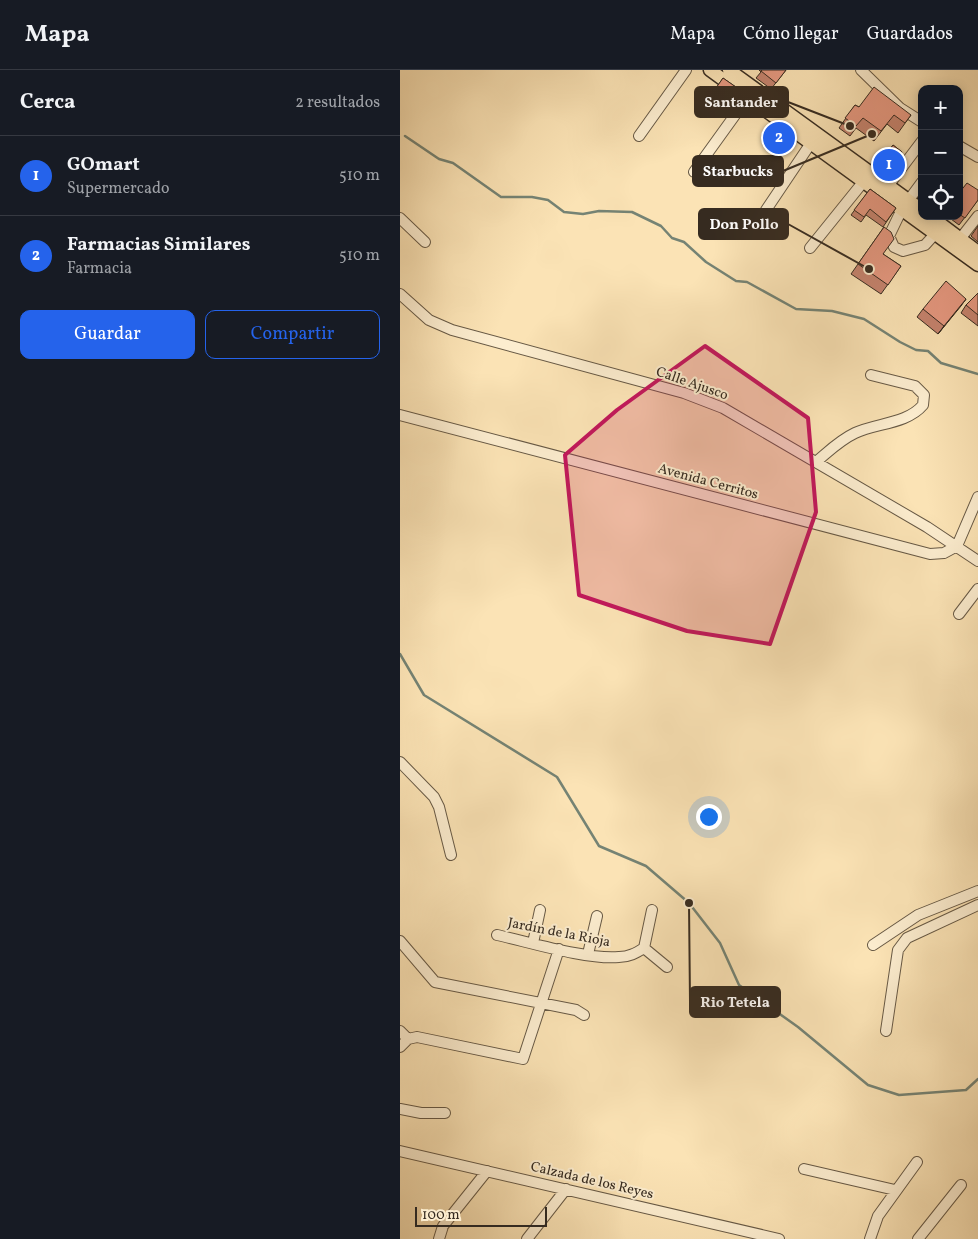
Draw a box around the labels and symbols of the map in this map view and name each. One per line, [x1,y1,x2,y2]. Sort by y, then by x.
callout: Santander [695,87,788,117]
text: Santander [704,93,778,114]
pin: 2 [763,119,795,157]
pin: 1 [873,146,905,184]
callout: Starbucks [693,156,783,186]
text: Starbucks [703,162,773,183]
callout: Don Pollo [699,209,788,239]
text: Don Pollo [710,215,779,236]
street label: Calle Ajusco [653,363,731,405]
street label: Avenida Cerritos [656,459,760,505]
your location [696,804,722,830]
street label: Jardín de la Rioja [506,914,612,952]
callout: Rio Tetela [690,987,780,1017]
text: Rio Tetela [700,993,770,1014]
street label: Calzada de los Reyes [529,1158,655,1204]
scale bar [415,1204,548,1227]

